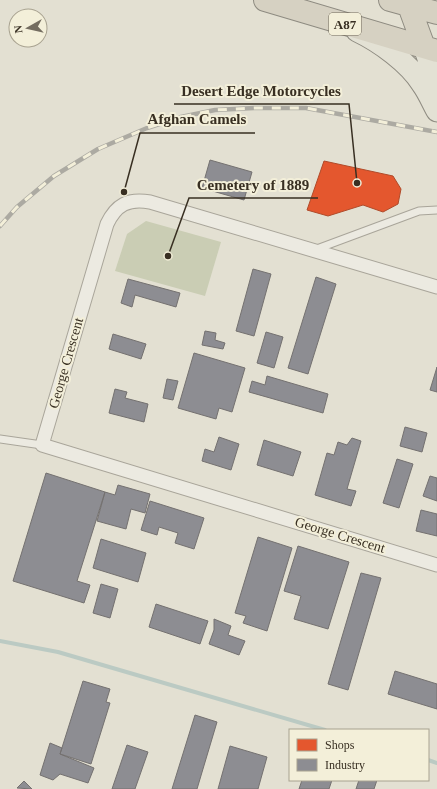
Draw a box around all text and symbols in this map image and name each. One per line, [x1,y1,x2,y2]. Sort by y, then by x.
north arrow [8,8,48,48]
road number: A87 [329,13,361,35]
text: N [12,25,25,34]
callout: Desert Edge Motorcycles [174,77,349,104]
text: Desert Edge Motorcycles [181,83,341,99]
callout: Afghan Camels [140,106,255,133]
text: Afghan Camels [148,111,247,127]
callout: Cemetery of 1889 [189,171,318,198]
text: Cemetery of 1889 [197,177,309,193]
street label: George Crescent [46,316,86,410]
street label: George Crescent [293,514,387,556]
legend [289,729,429,781]
text: Shops [325,738,355,752]
text: Industry [325,758,365,772]

